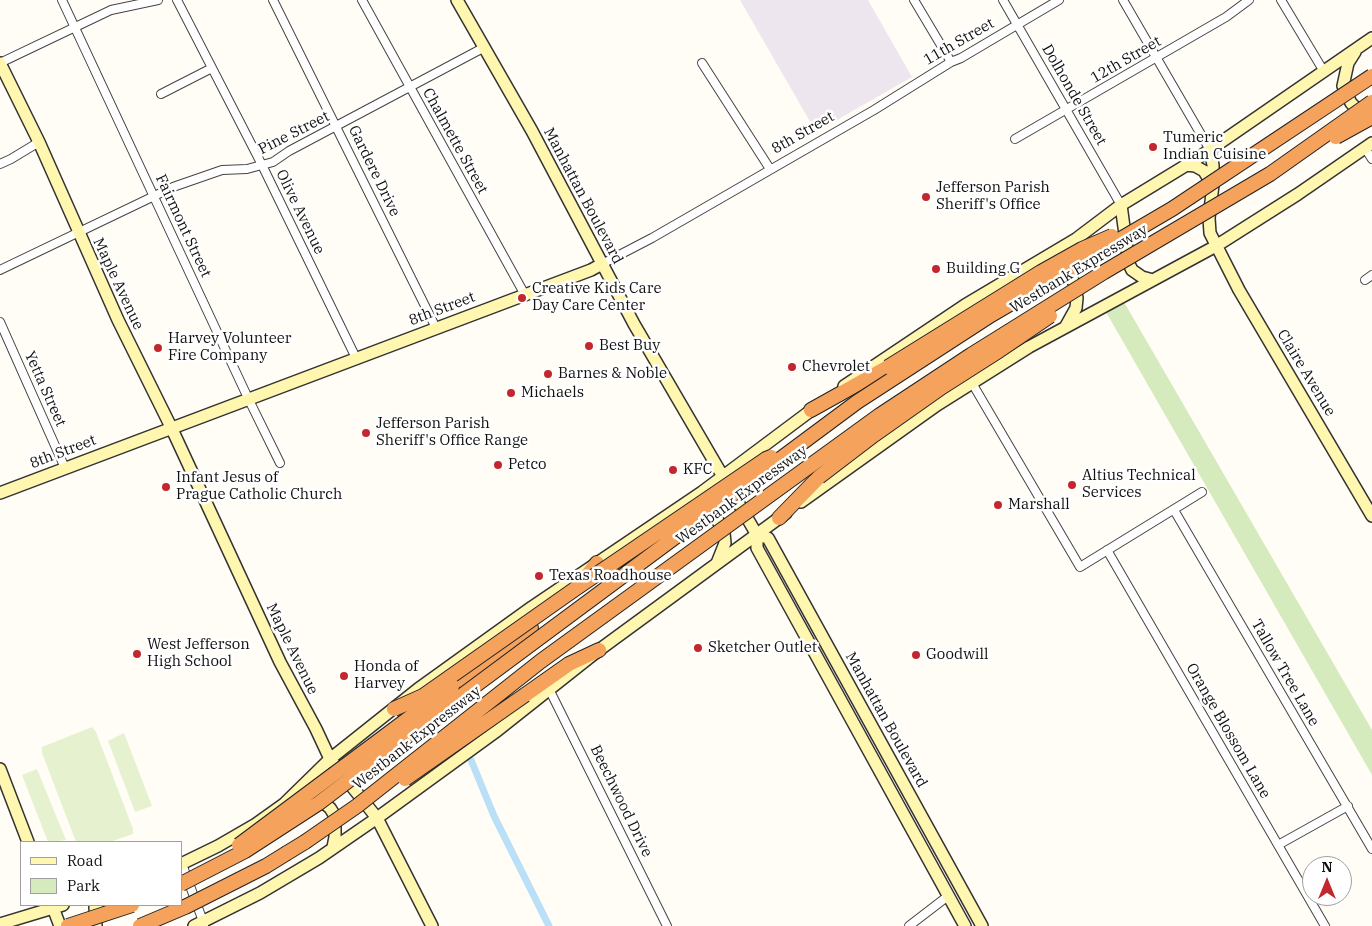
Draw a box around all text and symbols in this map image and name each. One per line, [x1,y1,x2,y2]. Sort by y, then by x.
street label: 11th Street [921,15,997,69]
street label: 12th Street [1088,33,1164,87]
street label: Dolhonde Street [1038,41,1110,149]
street label: Chalmette Street [418,85,492,197]
street label: Pine Street [255,107,333,159]
street label: 8th Street [769,108,837,158]
street label: Gardere Drive [344,123,404,219]
street label: Manhattan Boulevard [539,125,627,267]
place label: Tumeric Indian Cuisine [1163,129,1266,164]
marker: Tumeric Indian Cuisine [1147,141,1159,153]
street label: Olive Avenue [272,167,328,257]
street label: Fairmont Street [151,172,215,280]
place label: Jefferson Parish Sheriff's Office [936,179,1050,214]
marker: Jefferson Parish Sheriff's Office [920,191,932,203]
street label: Westbank Expressway [1007,221,1151,317]
street label: Maple Avenue [89,235,147,333]
place label: Building G [946,260,1020,278]
marker: Building G [930,263,942,275]
place label: Creative Kids Care Day Care Center [532,280,661,315]
street label: 8th Street [406,288,478,330]
marker: Creative Kids Care Day Care Center [516,292,528,304]
street label: Claire Avenue [1273,326,1339,420]
place label: Harvey Volunteer Fire Company [168,330,291,365]
place label: Best Buy [599,337,660,355]
marker: Best Buy [583,340,595,352]
marker: Harvey Volunteer Fire Company [152,342,164,354]
street label: Yetta Street [20,348,70,430]
place label: Chevrolet [802,358,870,376]
marker: Chevrolet [786,361,798,373]
place label: Barnes & Noble [558,365,667,383]
marker: Barnes & Noble [542,368,554,380]
place label: Michaels [521,384,584,402]
marker: Michaels [505,387,517,399]
place label: Jefferson Parish Sheriff's Office Range [376,415,528,450]
marker: Jefferson Parish Sheriff's Office Range [360,427,372,439]
street label: 8th Street [27,431,99,473]
street label: Westbank Expressway [673,441,811,549]
place label: Petco [508,456,546,474]
marker: Petco [492,459,504,471]
place label: KFC [683,461,712,479]
marker: KFC [667,464,679,476]
place label: Altius Technical Services [1082,467,1196,502]
place label: Infant Jesus of Prague Catholic Church [176,469,342,504]
marker: Altius Technical Services [1066,479,1078,491]
marker: Infant Jesus of Prague Catholic Church [160,481,172,493]
place label: Marshall [1008,496,1070,514]
marker: Marshall [992,499,1004,511]
place label: Texas Roadhouse [549,567,672,585]
marker: Texas Roadhouse [533,570,545,582]
street label: Maple Avenue [262,600,322,698]
street label: Tallow Tree Lane [1247,616,1323,730]
place label: West Jefferson High School [147,636,250,671]
place label: Sketcher Outlet [708,639,817,657]
marker: Sketcher Outlet [692,642,704,654]
place label: Goodwill [926,646,989,664]
marker: West Jefferson High School [131,648,143,660]
street label: Manhattan Boulevard [841,649,931,791]
marker: Goodwill [910,649,922,661]
place label: Honda of Harvey [354,658,418,693]
street label: Orange Blossom Lane [1182,660,1274,802]
marker: Honda of Harvey [338,670,350,682]
street label: Westbank Expressway [349,682,485,794]
street label: Beechwood Drive [586,742,656,860]
legend [20,841,182,906]
text: Road [67,851,103,870]
north arrow [1302,856,1352,906]
text: N [1321,858,1333,876]
text: Park [67,876,100,895]

